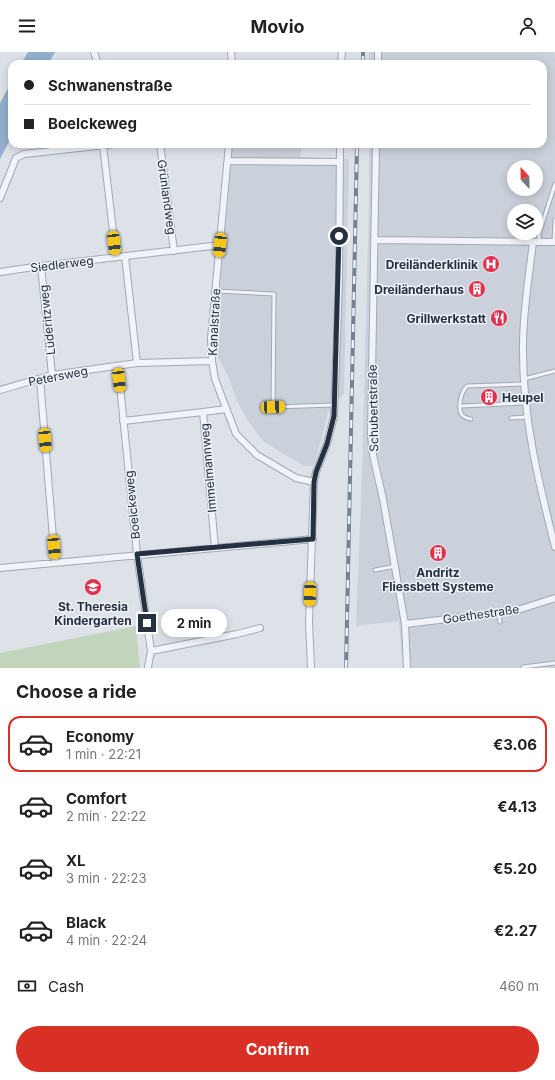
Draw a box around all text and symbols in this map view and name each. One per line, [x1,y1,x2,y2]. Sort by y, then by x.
icon: menu [16,15,38,37]
icon: person [517,15,539,37]
text: Movio [250,16,305,37]
text: Schwanenstraße [48,76,172,95]
text: Boelckeweg [48,114,137,133]
street label: Grünlandweg [154,158,180,236]
north arrow [507,160,543,196]
map controls [507,160,543,240]
button: layers [507,204,543,240]
route start [330,227,348,245]
car [107,230,121,256]
car [213,232,227,258]
street label: Siedlerweg [30,253,94,275]
hospital icon: Dreiländerklinik [481,254,501,274]
place label: Dreiländerklinik [386,257,478,272]
building icon: Dreiländerhaus [467,279,487,299]
place label: Dreiländerhaus [374,282,464,297]
street label: Lüderitzweg [36,284,58,356]
street label: Kanalstraße [205,288,223,356]
restaurant icon: Grillwerkstatt [489,308,509,328]
place label: Grillwerkstatt [407,311,487,326]
street label: Petersweg [27,363,89,389]
street label: Schubertstraße [365,364,381,452]
car [112,367,126,393]
building icon: Heupel [479,387,499,407]
place label: Heupel [502,390,544,405]
car [261,401,285,413]
street label: Immelmannweg [197,423,219,513]
car [38,428,52,452]
street label: Boelckeweg [121,470,143,540]
car [47,535,61,559]
building icon: Andritz Fliessbett Systeme [428,543,448,563]
place label: Andritz Fliessbett Systeme [382,565,494,594]
school or university icon: St. Theresia Kindergarten [83,577,103,597]
car [304,582,316,606]
place label: St. Theresia Kindergarten [54,599,132,628]
street label: Goethestraße [442,601,520,627]
callout: 2 min [161,609,227,637]
route end [138,614,156,632]
text: 2 min [177,615,211,631]
text: Choose a ride [16,681,137,702]
icon: car [18,726,54,762]
text: Economy [66,727,134,746]
text: €3.06 [493,735,537,754]
text: 1 min · 22:21 [66,746,141,762]
icon: car [18,788,54,824]
text: Comfort [66,789,127,808]
text: €4.13 [497,797,537,816]
text: 2 min · 22:22 [66,808,146,824]
icon: car [18,850,54,886]
text: XL [66,851,86,870]
text: €5.20 [493,859,537,878]
text: 3 min · 22:23 [66,870,147,886]
icon: car [18,912,54,948]
text: Black [66,913,106,932]
text: €2.27 [494,921,537,940]
text: 4 min · 22:24 [66,932,147,948]
icon: cash [16,975,38,997]
text: Cash [48,977,84,996]
text: 460 m [499,978,539,994]
button: Confirm [16,1026,539,1072]

